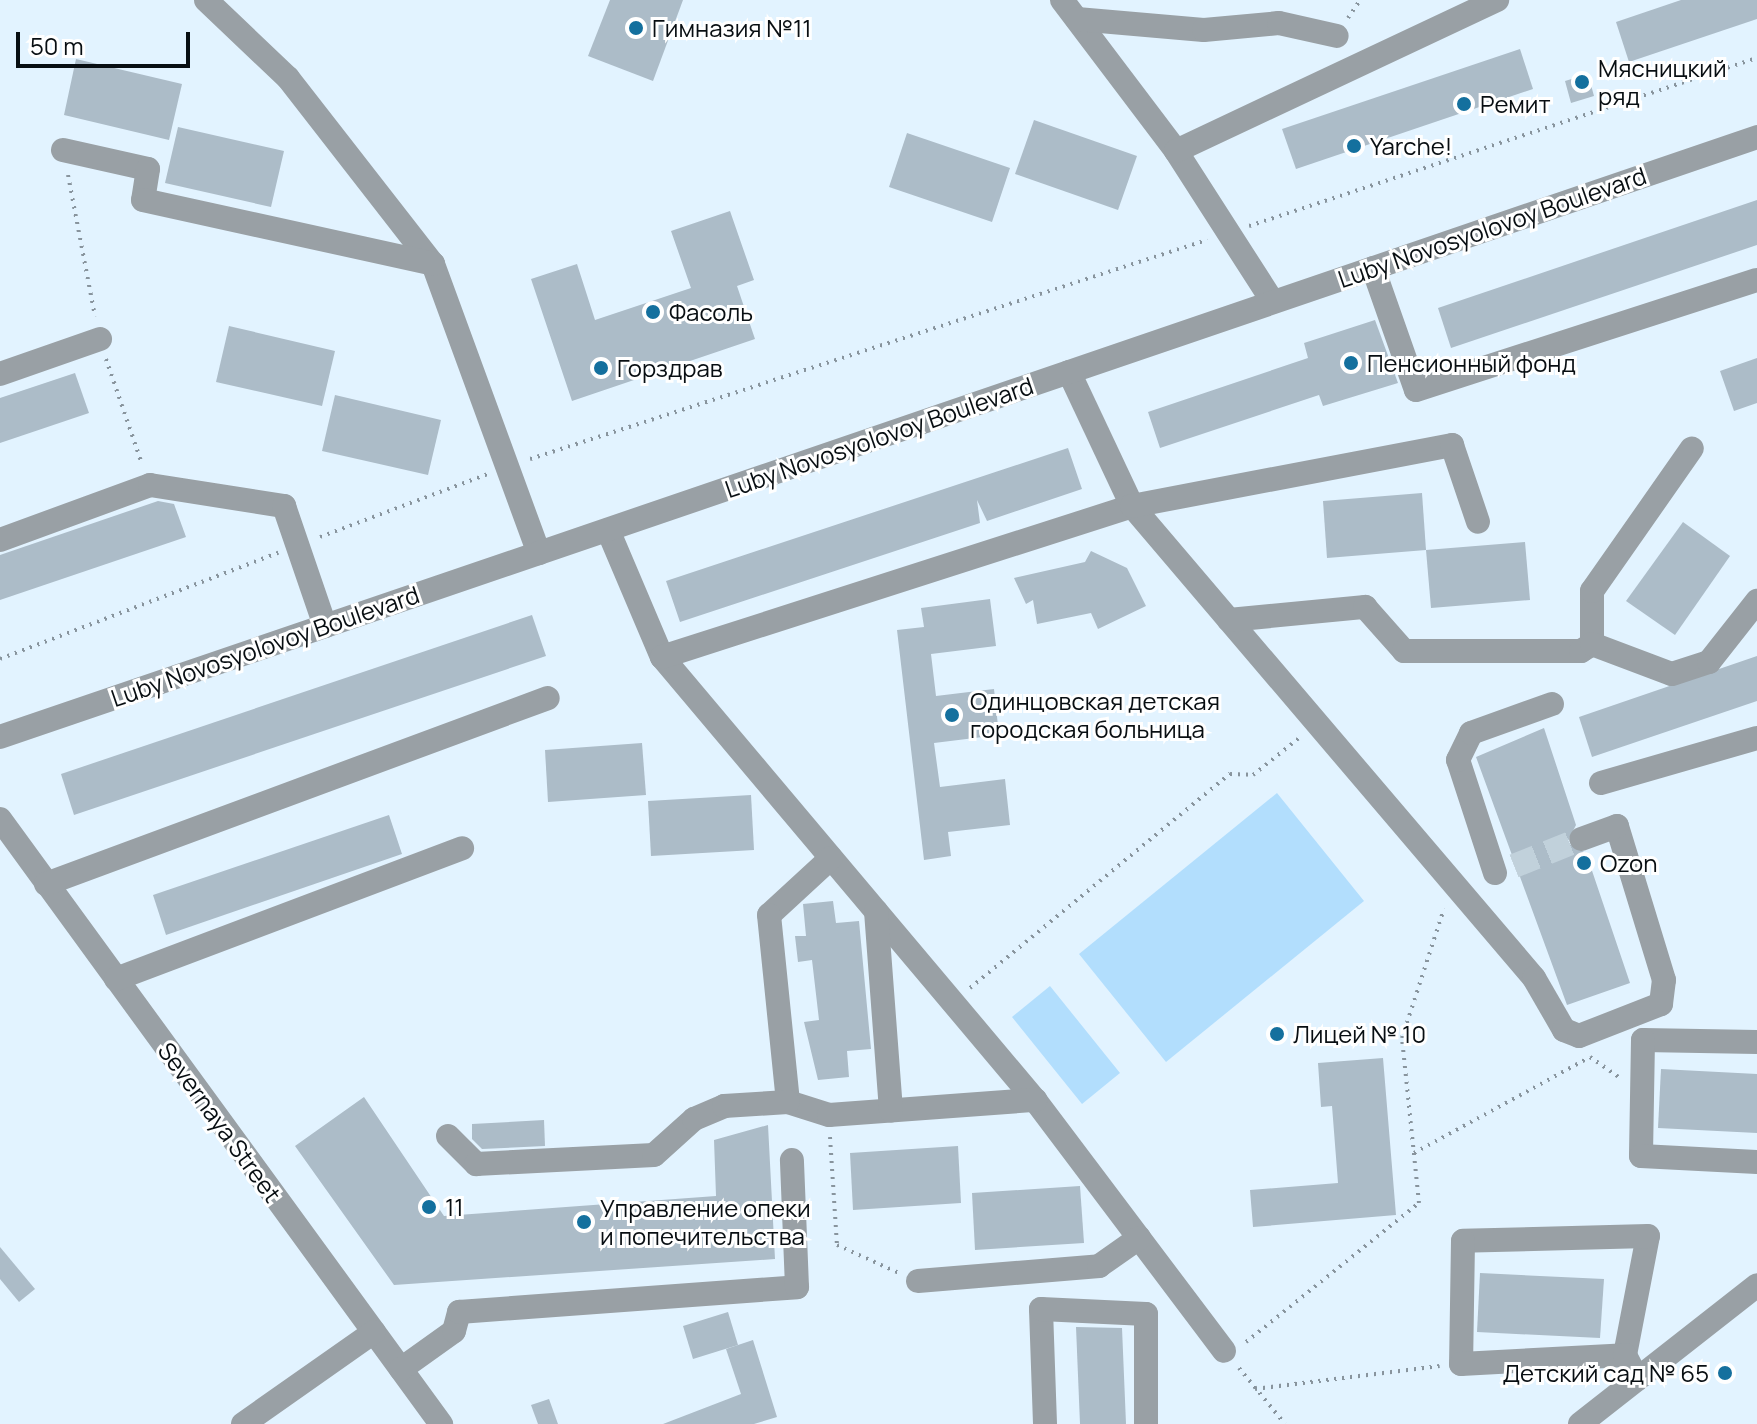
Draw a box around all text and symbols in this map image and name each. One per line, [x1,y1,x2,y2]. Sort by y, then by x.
place label: Гимназия №11 [652,14,812,42]
scale bar [20,16,194,66]
marker: Гимназия №11 [627,19,645,37]
text: 50 m [30,29,84,62]
place label: Мясницкий ряд [1598,54,1727,110]
marker: Мясницкий ряд [1573,73,1591,91]
place label: Ремит [1480,90,1551,118]
marker: Ремит [1455,95,1473,113]
place label: Yarche! [1370,132,1452,160]
marker: Yarche! [1345,137,1363,155]
street label: Luby Novosyolovoy Boulevard [1334,161,1650,293]
place label: Фасоль [669,298,753,326]
marker: Фасоль [644,303,662,321]
place label: Пенсионный фонд [1367,349,1576,377]
place label: Горздрав [617,354,723,382]
marker: Пенсионный фонд [1342,354,1360,372]
marker: Горздрав [592,359,610,377]
street label: Luby Novosyolovoy Boulevard [721,371,1037,503]
street label: Luby Novosyolovoy Boulevard [107,580,423,712]
place label: Одинцовская детская городская больница [970,687,1220,743]
marker: Одинцовская детская городская больница [941,704,963,726]
place label: Ozon [1600,849,1658,877]
marker: Ozon [1575,854,1593,872]
place label: Лицей № 10 [1293,1020,1426,1048]
marker: Лицей № 10 [1268,1025,1286,1043]
street label: Severnaya Street [152,1037,288,1207]
place label: 11 [445,1193,464,1221]
place label: Управление опеки и попечительства [600,1194,811,1250]
marker: 11 [420,1198,438,1216]
marker: Управление опеки и попечительства [575,1213,593,1231]
place label: Детский сад № 65 [1502,1359,1709,1387]
marker: Детский сад № 65 [1716,1364,1734,1382]

